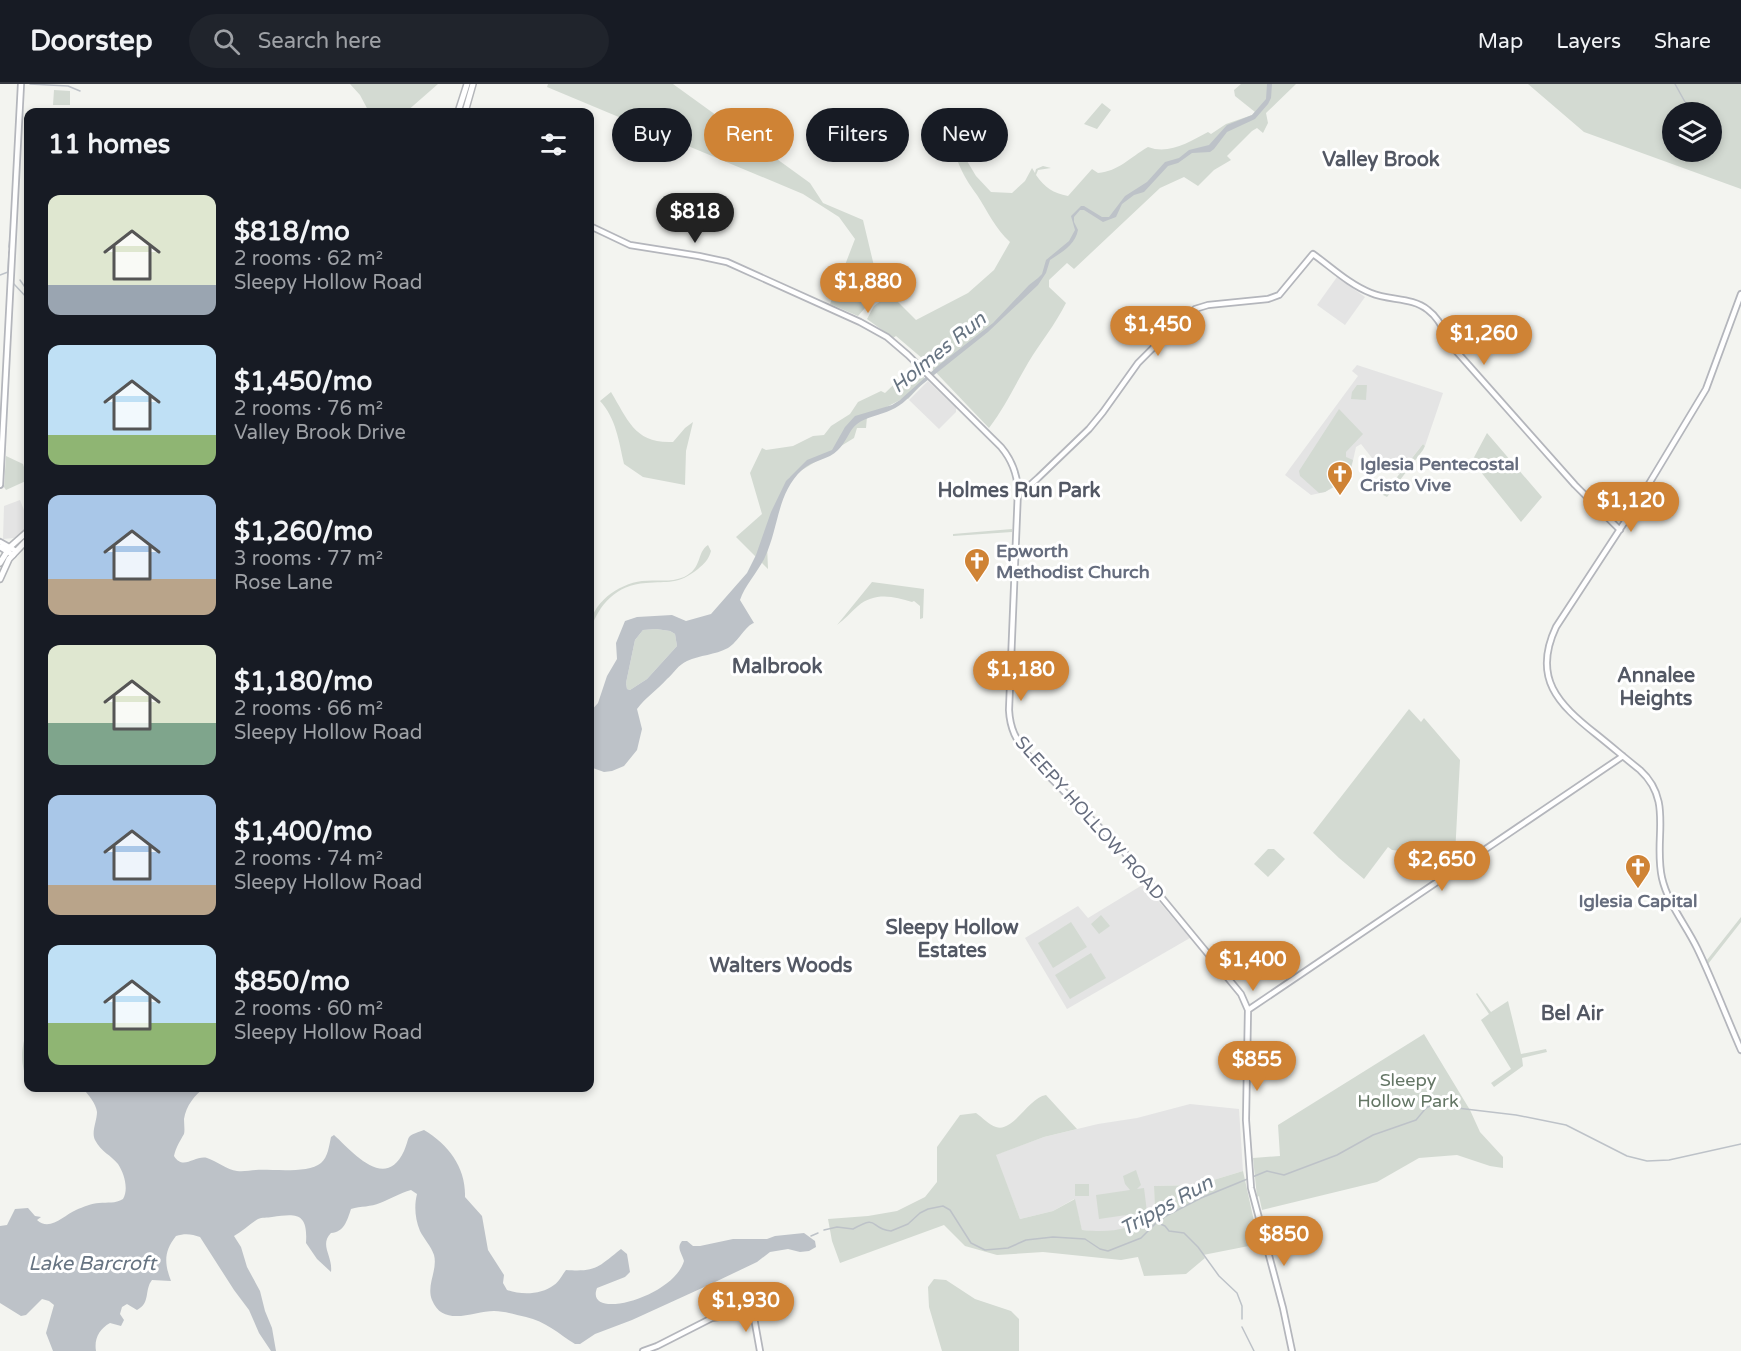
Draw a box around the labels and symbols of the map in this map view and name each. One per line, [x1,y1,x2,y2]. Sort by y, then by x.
district label: Valley Brook [1322,148,1440,172]
pin: $818 [659,193,731,244]
pin: $1,880 [819,263,917,314]
pin: $1,450 [1109,306,1207,357]
water label: Holmes Run [886,307,992,398]
pin: $1,260 [1435,315,1533,366]
place label: Iglesia Pentecostal Cristo Vive [1360,453,1519,496]
church icon: Iglesia Pentecostal Cristo Vive [1325,459,1355,497]
district label: Holmes Run Park [938,479,1101,503]
pin: $1,120 [1582,482,1680,533]
place label: Epworth Methodist Church [996,540,1150,583]
church icon: Epworth Methodist Church [962,546,992,584]
pin: $1,180 [972,651,1070,702]
district label: Malbrook [732,655,822,679]
district label: Annalee Heights [1617,664,1695,711]
street label: SLEEPY HOLLOW ROAD [1011,731,1169,905]
pin: $2,650 [1393,841,1491,892]
church icon: Iglesia Capital [1623,852,1653,890]
place label: Iglesia Capital [1579,890,1697,912]
district label: Sleepy Hollow Estates [886,916,1019,963]
pin: $1,400 [1204,941,1302,992]
district label: Walters Woods [710,954,853,978]
district label: Bel Air [1541,1002,1604,1026]
pin: $855 [1221,1041,1293,1092]
park label: Sleepy Hollow Park [1357,1069,1459,1112]
water label: Tripps Run [1116,1170,1218,1241]
pin: $850 [1248,1216,1320,1267]
water label: Lake Barcroft [28,1252,158,1276]
pin: $1,930 [697,1282,795,1333]

